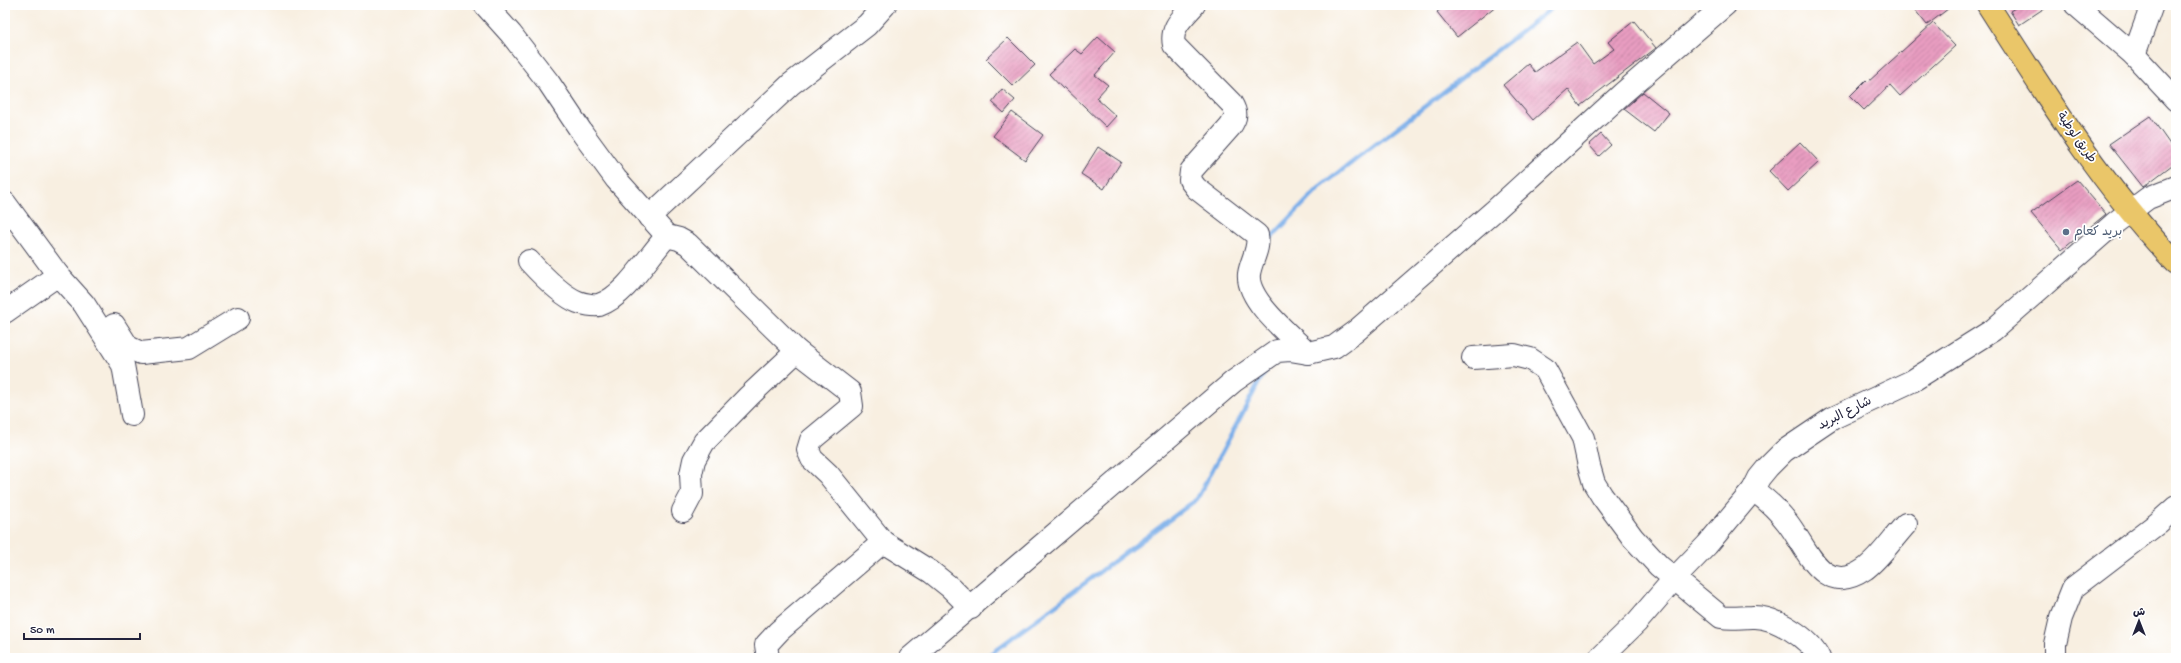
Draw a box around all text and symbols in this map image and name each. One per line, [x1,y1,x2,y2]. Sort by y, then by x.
street label: طريق لوطية [2053,110,2099,166]
place label: بريد كعام [2074,225,2122,241]
marker: بريد كعام [2061,227,2071,237]
street label: شارع البريد [1816,394,1874,434]
north arrow [2119,601,2159,641]
text: ش [2133,607,2145,619]
scale bar [24,615,140,641]
text: 50 m [30,624,55,638]

